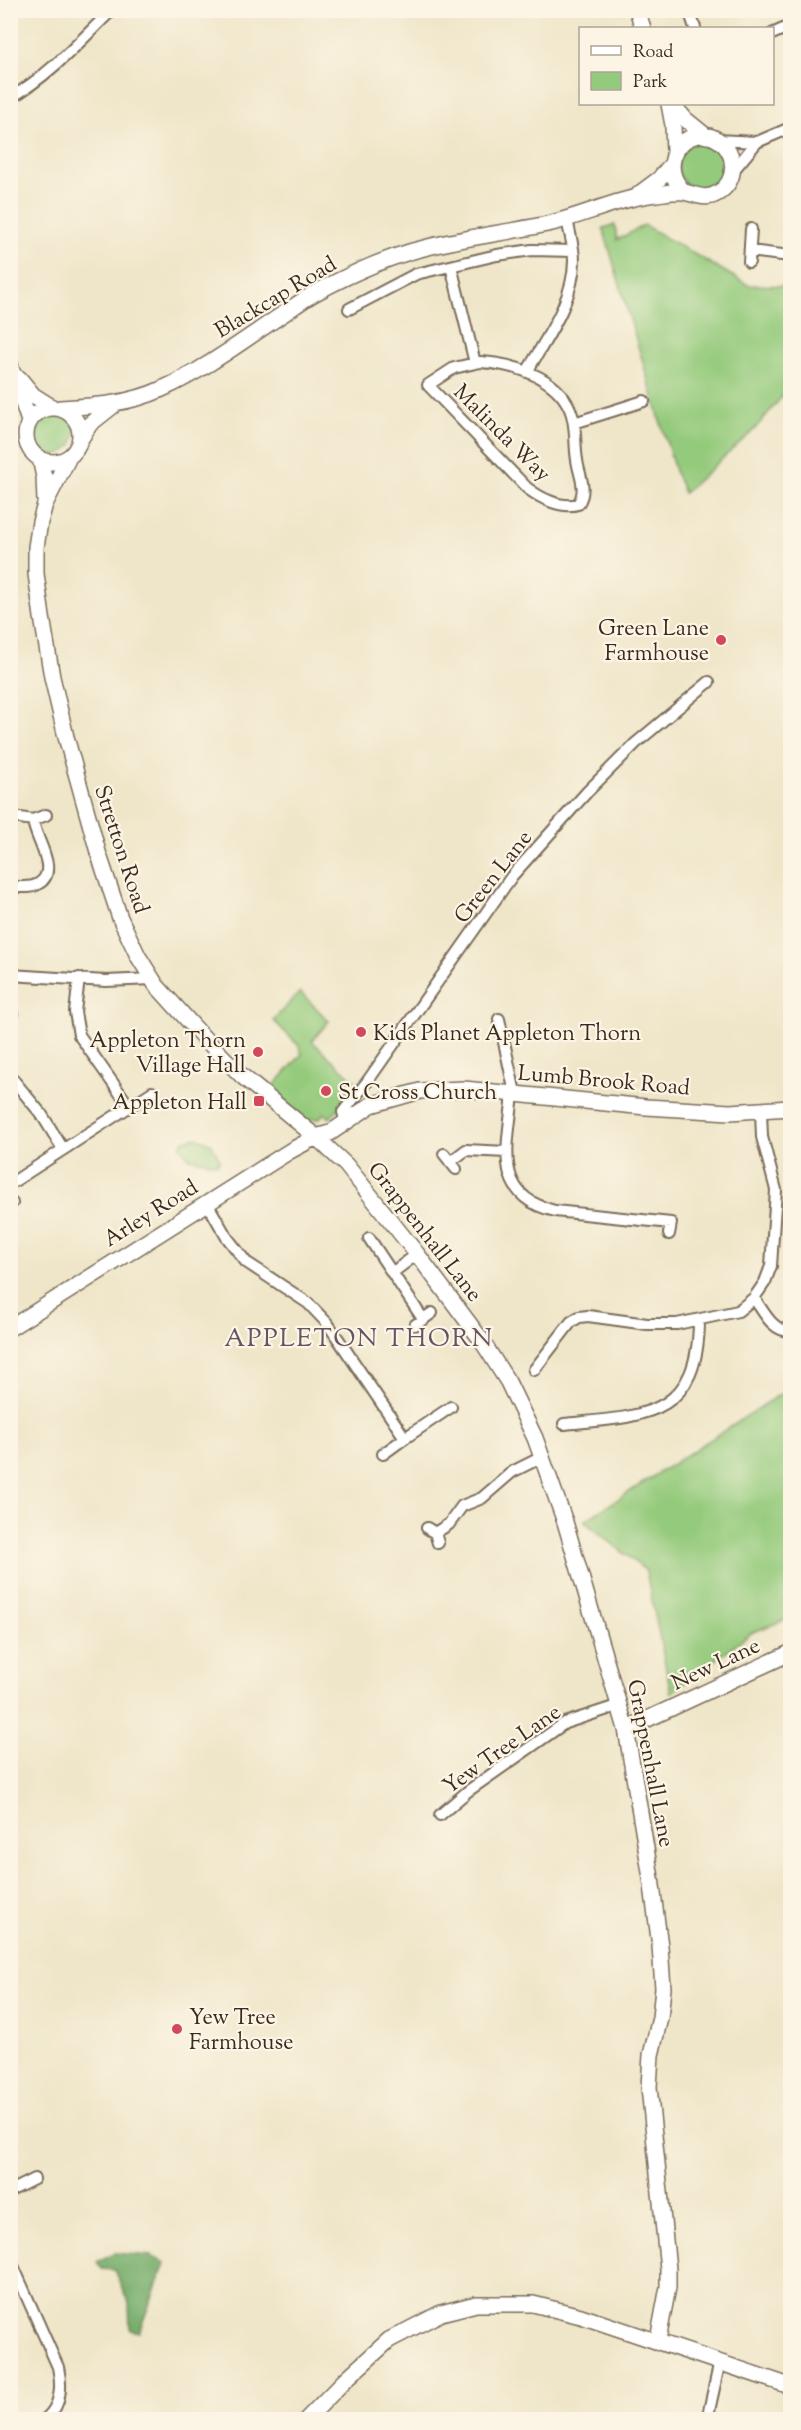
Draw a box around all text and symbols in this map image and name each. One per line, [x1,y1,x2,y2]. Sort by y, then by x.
legend [579,27,774,105]
text: Road [633,40,673,66]
text: Park [633,70,668,96]
street label: Blackcap Road [209,249,344,348]
street label: Malinda Way [445,378,557,490]
place label: Green Lane Farmhouse [598,614,709,671]
marker: Green Lane Farmhouse [714,633,728,647]
street label: Stretton Road [84,782,156,918]
street label: Green Lane [448,824,541,931]
place label: Kids Planet Appleton Thorn [373,1019,641,1051]
marker: Kids Planet Appleton Thorn [354,1025,368,1039]
place label: Appleton Thorn Village Hall [90,1026,246,1083]
marker: Appleton Thorn Village Hall [251,1045,265,1059]
street label: Lumb Brook Road [516,1059,691,1105]
place label: St Cross Church [338,1078,497,1110]
marker: St Cross Church [319,1084,333,1098]
place label: Appleton Hall [112,1088,247,1120]
marker: Appleton Hall [252,1094,266,1108]
street label: Grappenhall Lane [359,1156,489,1310]
street label: Arley Road [98,1173,205,1256]
district label: APPLETON THORN [224,1321,494,1358]
street label: New Lane [667,1631,766,1700]
street label: Grappenhall Lane [617,1677,681,1850]
street label: Yew Tree Lane [437,1698,568,1803]
place label: Yew Tree Farmhouse [189,2003,293,2060]
marker: Yew Tree Farmhouse [170,2022,184,2036]

